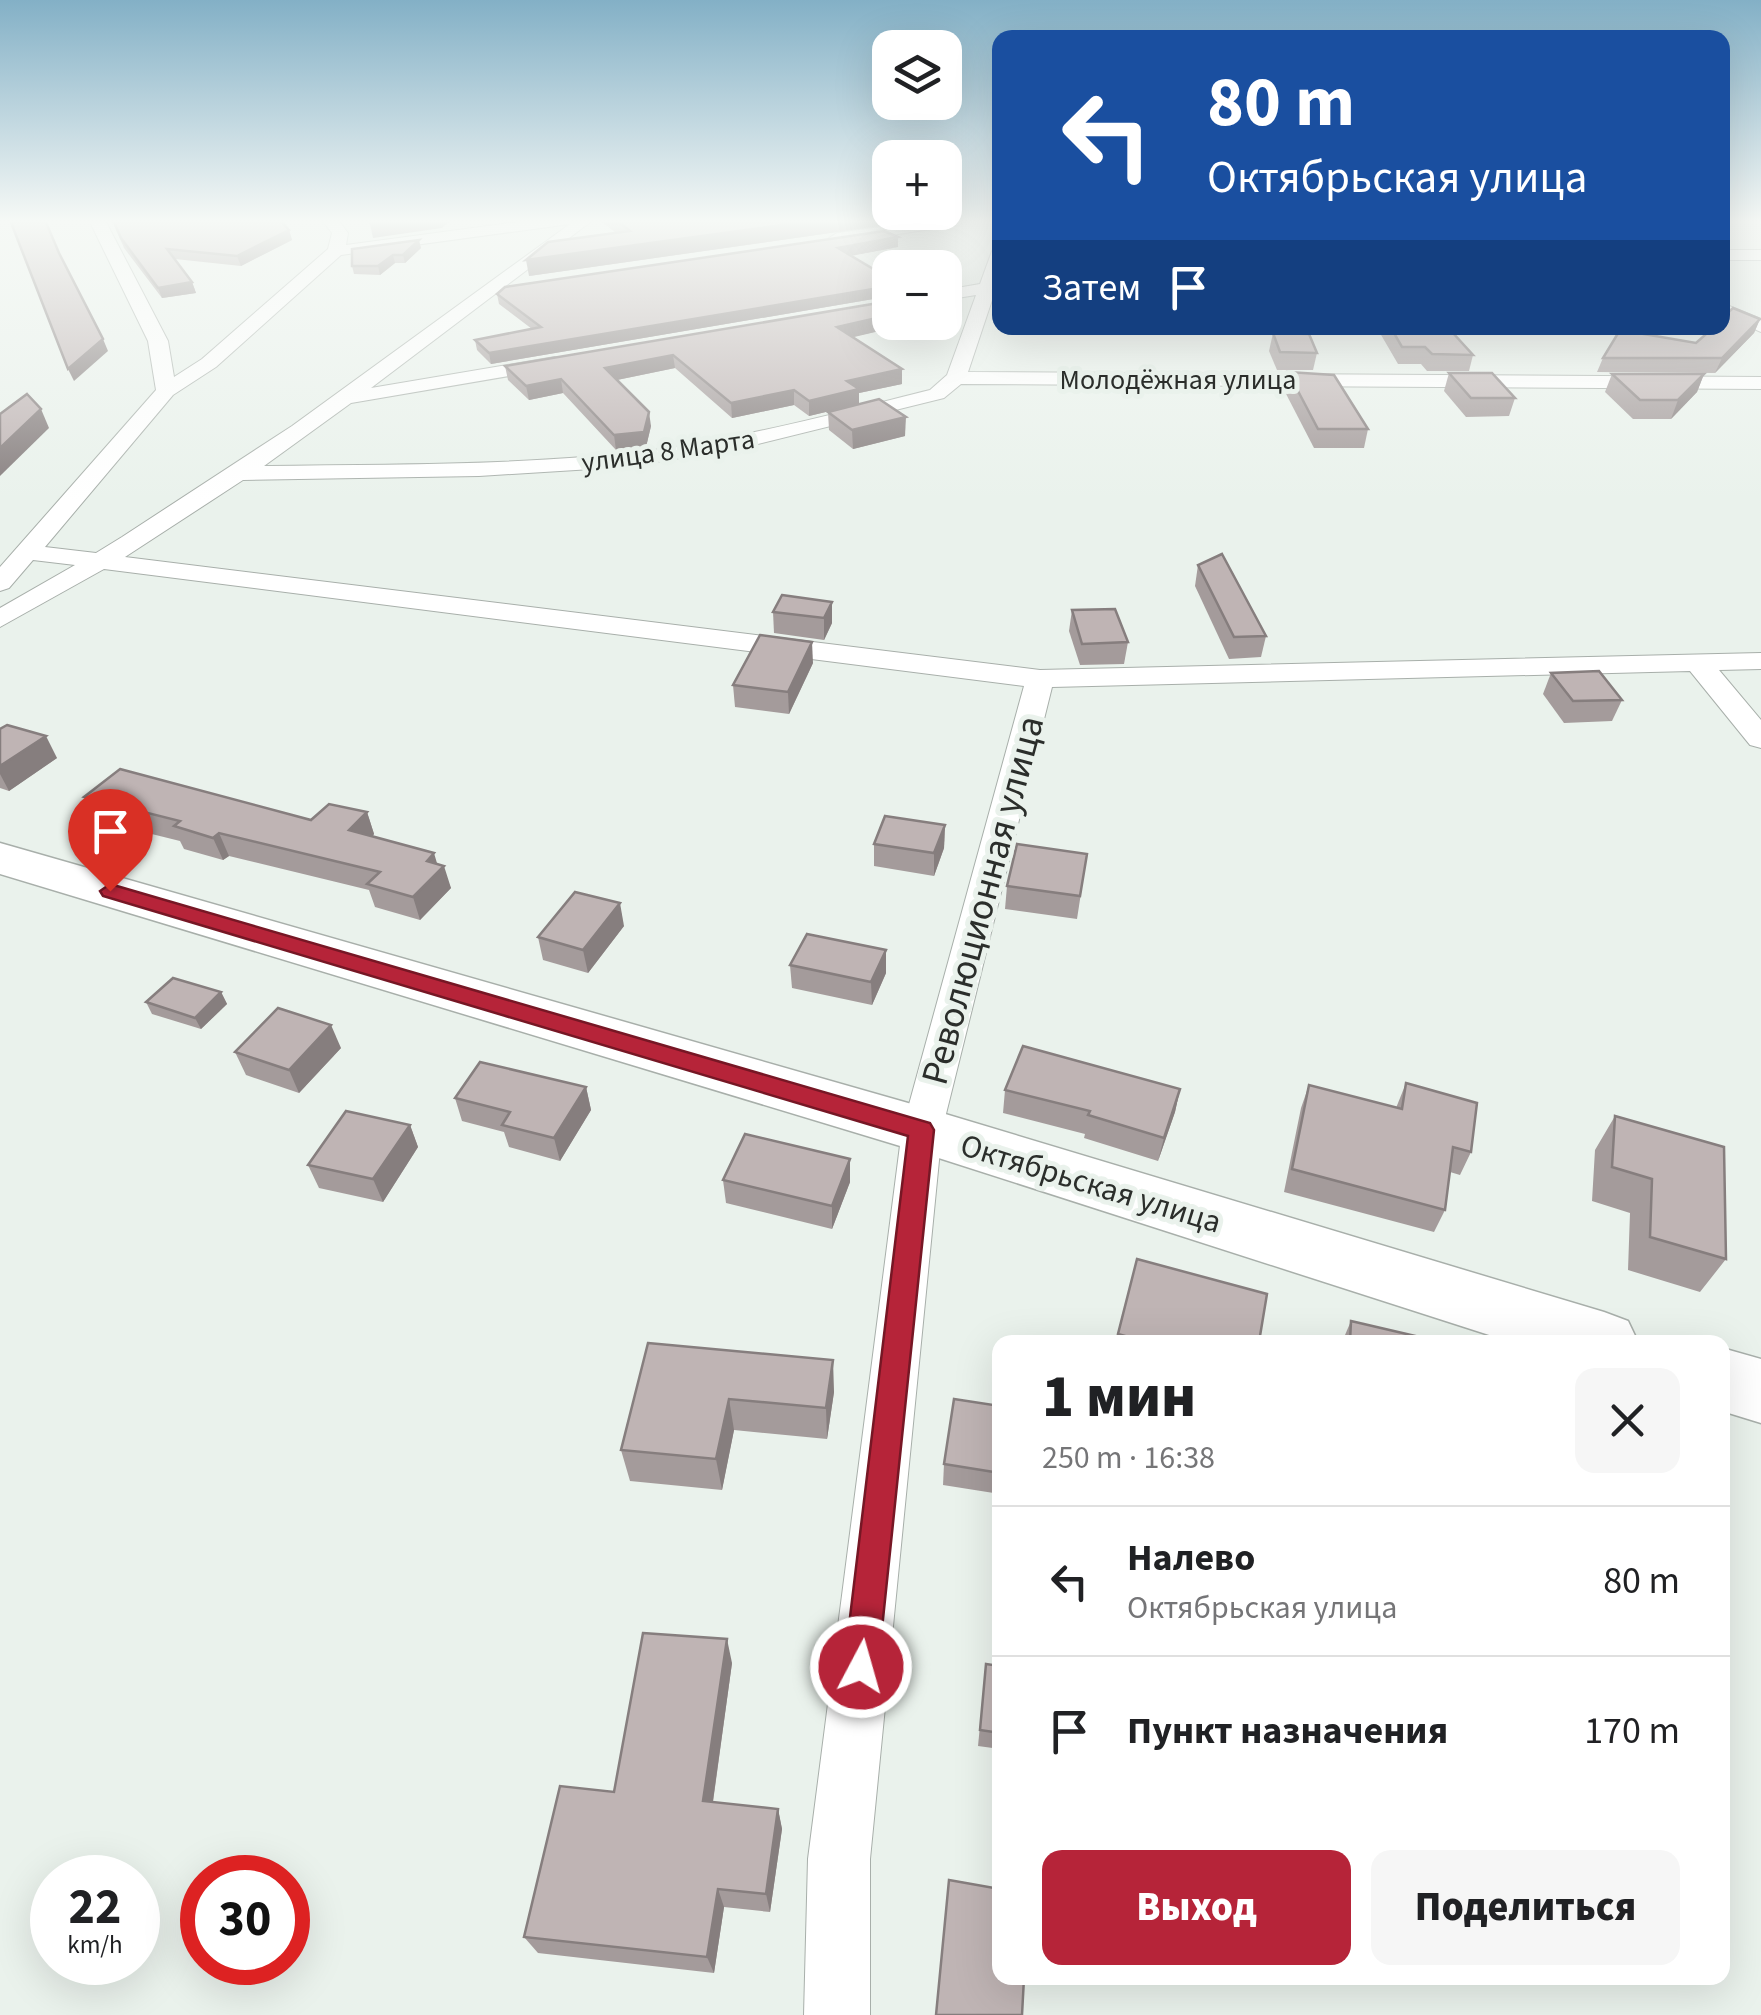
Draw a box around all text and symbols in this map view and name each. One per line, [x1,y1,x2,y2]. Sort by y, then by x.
map controls [872,30,962,340]
button: layers [872,30,962,120]
text: 80 m [1207,53,1355,153]
icon: left [1042,70,1172,200]
button: + [872,140,962,230]
text: Октябрьская улица [1207,146,1587,210]
button: − [872,250,962,340]
icon: arrive [1161,260,1216,315]
text: Затем [1042,261,1141,315]
street label: Молодёжная улица [1060,360,1296,400]
street label: улица 8 Марта [579,419,757,483]
street label: Революционная улица [908,710,1058,1091]
pin [68,789,153,892]
icon: arrive [83,804,138,859]
street label: Октябрьская улица [955,1122,1227,1245]
text: 1 мин [1042,1355,1196,1440]
button: close [1575,1368,1680,1473]
text: 250 m · 16:38 [1042,1435,1215,1481]
text: Налево [1127,1531,1255,1585]
icon: left [1042,1554,1097,1609]
text: 80 m [1603,1554,1680,1608]
text: Октябрьская улица [1127,1585,1397,1631]
position arrow [809,1615,913,1719]
icon: arrive [1042,1704,1097,1759]
text: Пункт назначения [1127,1704,1448,1758]
text: 170 m [1584,1704,1680,1758]
button: Выход [1042,1850,1351,1965]
button: Поделиться [1371,1850,1680,1965]
speed limit sign: 30 [180,1855,310,1985]
text: 22 [69,1872,121,1943]
text: km/h [67,1927,123,1963]

